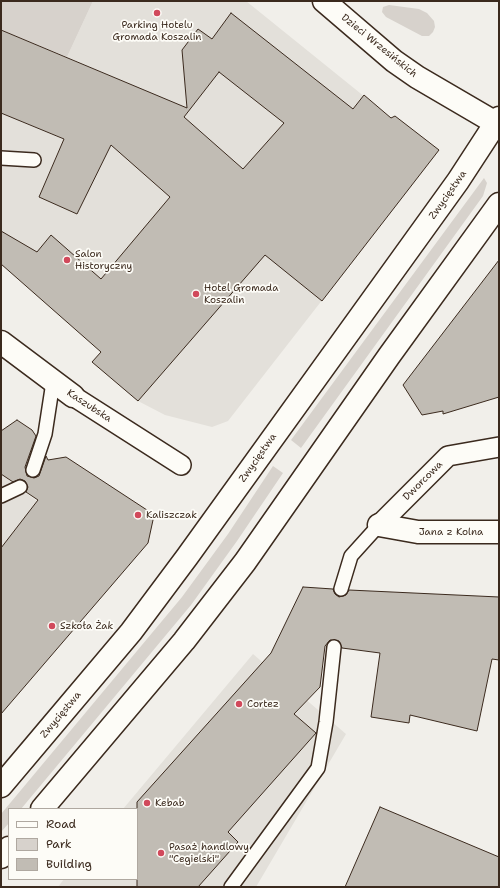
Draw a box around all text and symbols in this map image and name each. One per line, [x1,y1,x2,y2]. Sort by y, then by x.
marker: Parking Hotelu Gromada Koszalin [152,8,162,18]
street label: Dzieci Wrzesińskich [339,12,419,80]
place label: Parking Hotelu Gromada Koszalin [113,19,201,42]
street label: Zwycięstwa [427,168,469,222]
place label: Salon Historyczny [75,248,132,272]
marker: Salon Historyczny [62,255,72,265]
place label: Hotel Gromada Koszalin [204,282,278,306]
marker: Hotel Gromada Koszalin [191,289,201,299]
street label: Kaszubska [64,387,114,425]
street label: Zwycięstwa [237,431,279,485]
street label: Dworcowa [401,459,445,503]
place label: Kaliszczak [146,509,197,521]
marker: Kaliszczak [133,510,143,520]
street label: Jana z Kolna [419,526,483,538]
place label: Szkoła Żak [60,620,113,632]
marker: Szkoła Żak [47,621,57,631]
street label: Zwycięstwa [38,689,84,741]
place label: Cortez [247,698,279,710]
marker: Cortez [234,699,244,709]
place label: Kebab [155,797,185,809]
marker: Kebab [142,798,152,808]
legend [8,808,138,880]
text: Road [46,816,76,832]
text: Park [46,836,72,852]
place label: Pasaż handlowy "Cegielski" [169,841,249,864]
marker: Pasaż handlowy "Cegielski" [156,848,166,858]
text: Building [46,856,92,872]

